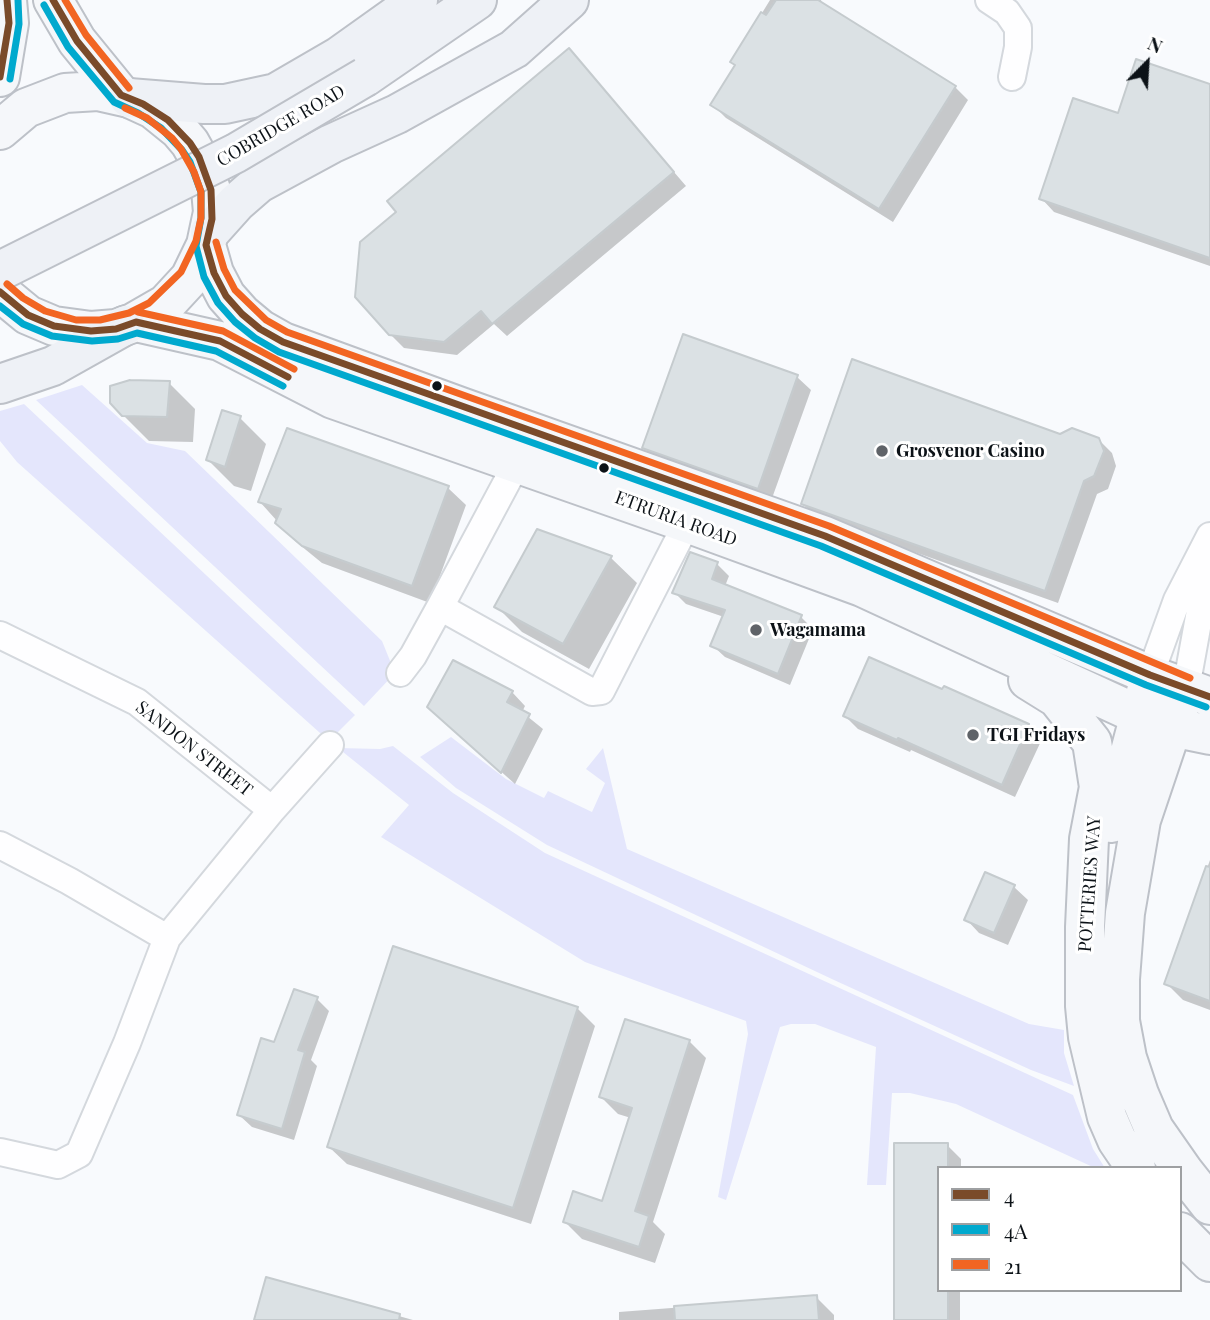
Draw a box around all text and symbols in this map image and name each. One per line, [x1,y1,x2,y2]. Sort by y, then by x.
north arrow [1112,28,1182,98]
text: N [1144,29,1167,58]
street label: COBRIDGE ROAD [213,81,349,171]
unlabelled marker [430,379,444,393]
place label: Grosvenor Casino [896,440,1045,462]
marker: Grosvenor Casino [874,443,890,459]
unlabelled marker [597,461,611,475]
street label: ETRURIA ROAD [612,487,740,551]
place label: Wagamama [770,619,866,641]
marker: Wagamama [748,622,764,638]
street label: SANDON STREET [131,697,257,801]
place label: TGI Fridays [987,724,1085,746]
marker: TGI Fridays [965,727,981,743]
street label: POTTERIES WAY [1074,815,1106,953]
legend [937,1166,1182,1292]
text: 4 [1004,1181,1014,1209]
text: 4A [1004,1216,1028,1244]
text: 21 [1004,1251,1022,1279]

